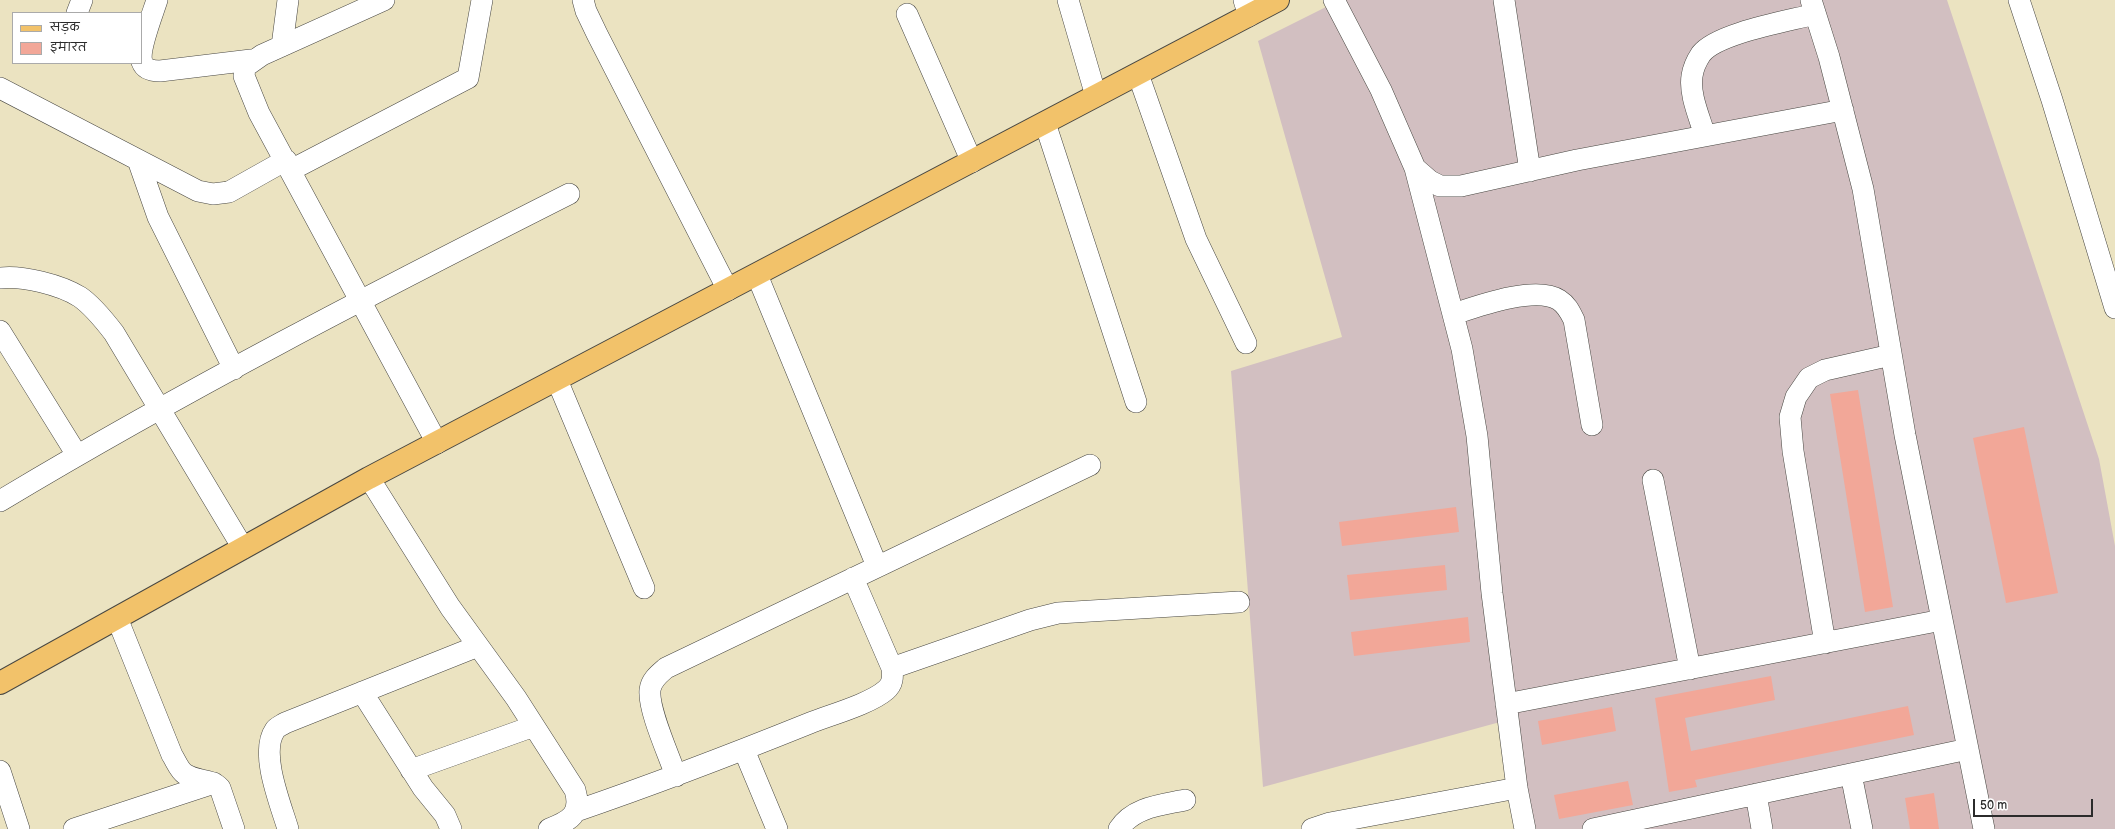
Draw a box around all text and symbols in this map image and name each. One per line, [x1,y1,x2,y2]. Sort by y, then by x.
legend [12,12,142,64]
text: सड़क [50,20,80,35]
text: इमारत [50,40,87,55]
scale bar [1975,791,2095,817]
text: 50 m [1980,798,2007,813]

